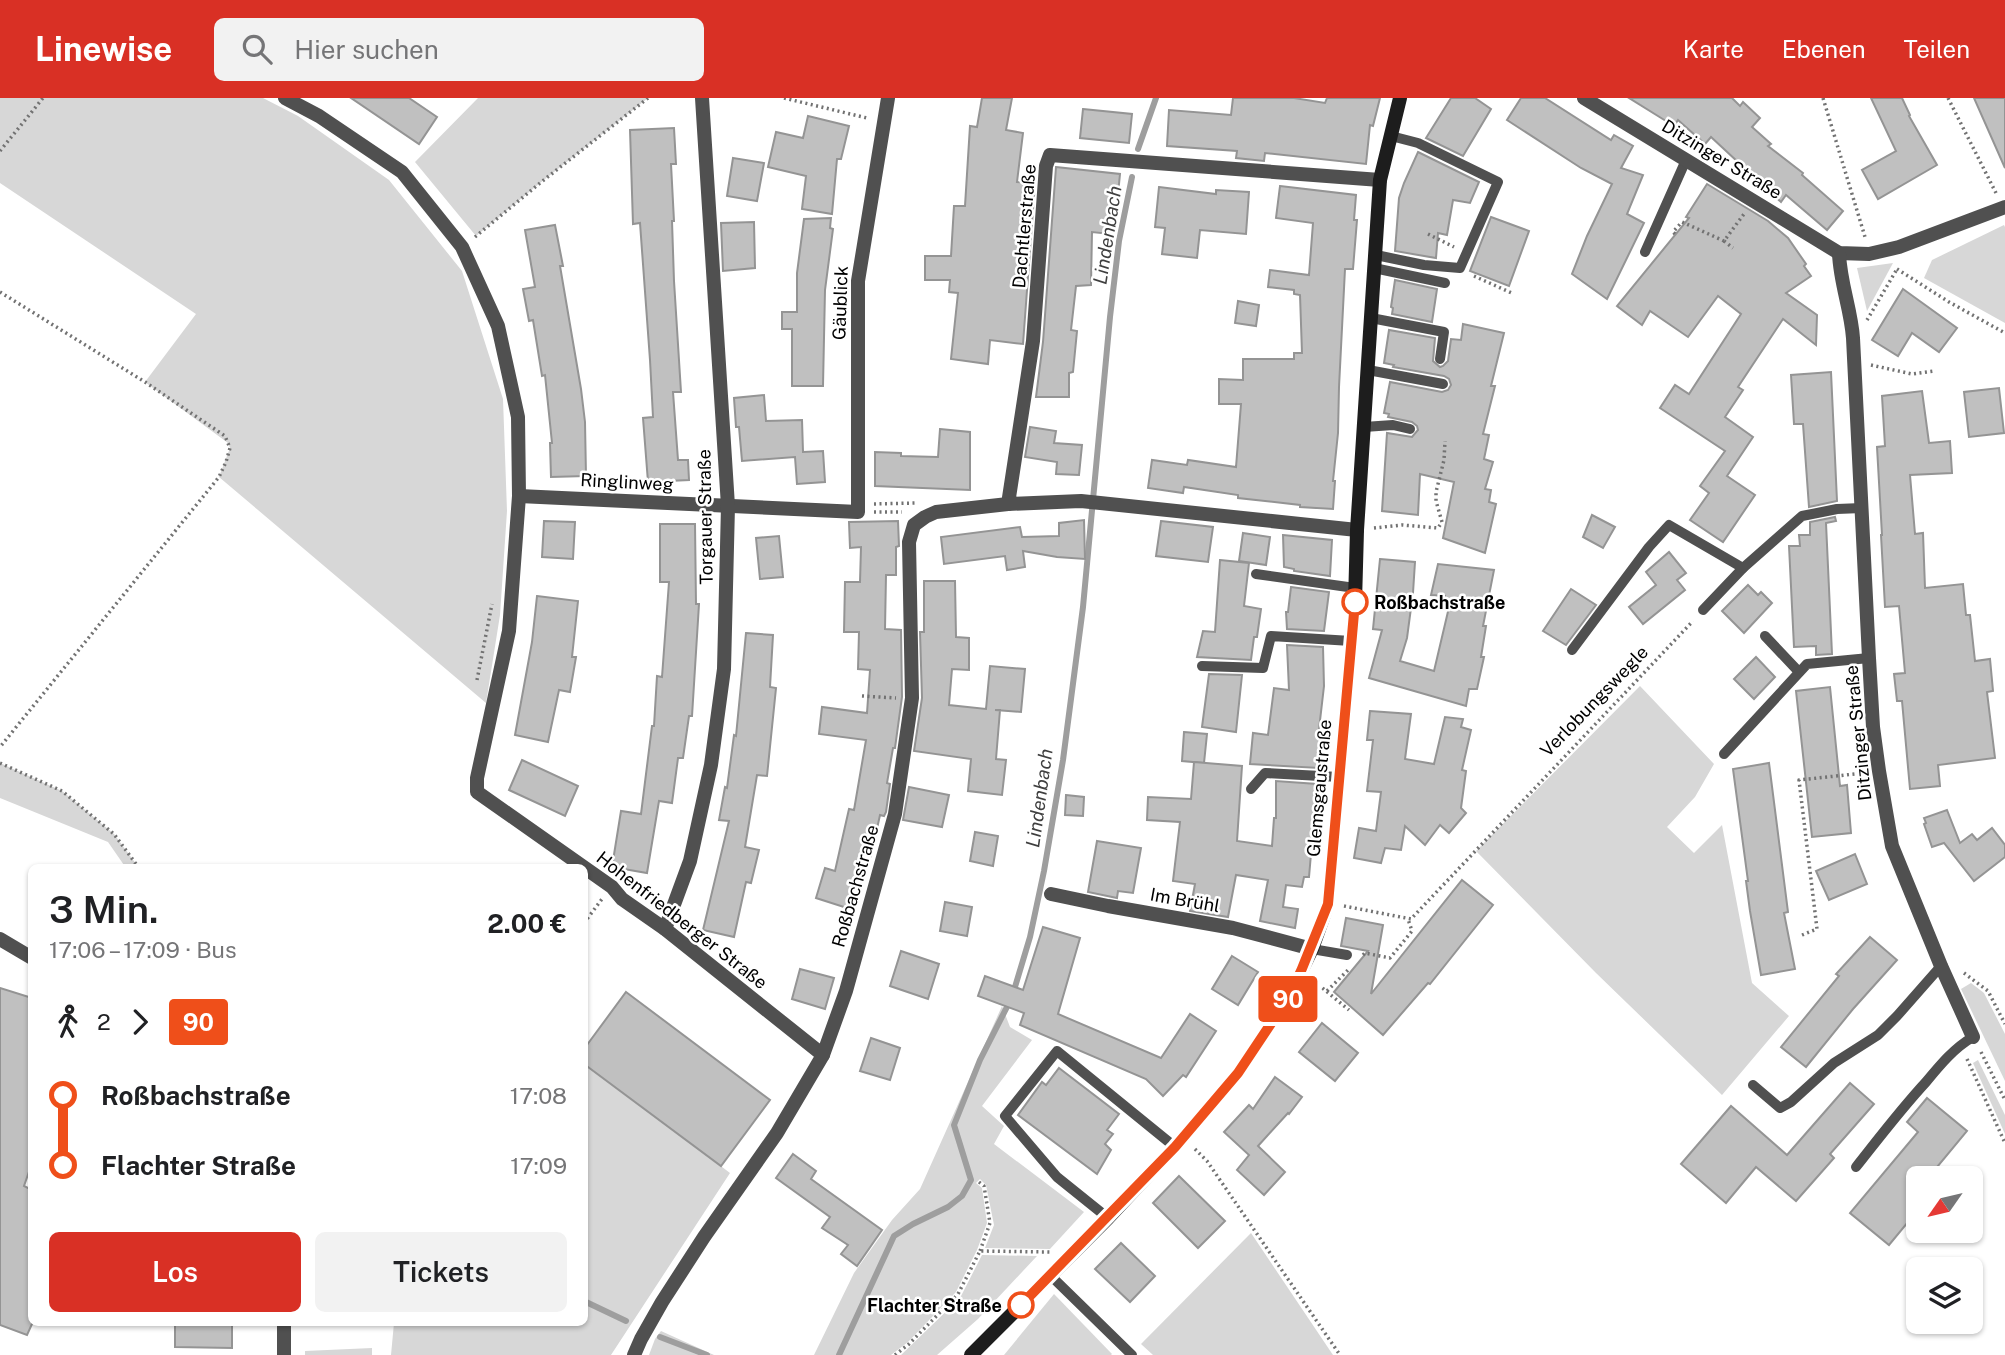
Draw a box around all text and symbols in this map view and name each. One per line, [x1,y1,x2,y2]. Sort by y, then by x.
search box [214,18,704,81]
text: Linewise [35,30,172,68]
icon: search [238,30,276,68]
text: Hier suchen [294,34,439,65]
text: Karte [1683,35,1744,63]
text: Ebenen [1782,35,1866,63]
text: Teilen [1904,35,1970,63]
street label: Ditzinger Straße [1658,115,1786,203]
street label: Dachtlerstraße [1008,163,1040,289]
water label: Lindenbach [1088,184,1126,286]
street label: Gäublick [828,266,852,340]
street label: Torgauer Straße [693,449,717,585]
street label: Ringlinweg [580,469,674,495]
marker: Roßbachstraße [1342,589,1368,615]
place label: Roßbachstraße [1374,592,1505,613]
street label: Verlobungswegle [1536,641,1652,761]
street label: Ditzinger Straße [1840,664,1876,802]
street label: Glemsgaustraße [1303,719,1335,857]
water label: Lindenbach [1021,747,1057,849]
street label: Roßbachstraße [827,822,883,950]
street label: Hohenfriedberger Straße [593,847,771,993]
street label: Im Brühl [1148,884,1222,916]
text: 3 Min. [49,887,159,932]
text: 2.00 € [487,908,567,939]
text: 17:06 – 17:09 · Bus [49,936,237,963]
line badge: 90 [1256,976,1320,1022]
text: 90 [1272,985,1304,1013]
icon: walk [49,1003,87,1041]
icon: forward [121,1003,159,1041]
text: 2 [97,1008,111,1035]
text: 90 [183,1008,214,1036]
text: Roßbachstraße [101,1080,291,1111]
text: 17:08 [510,1082,567,1109]
text: Flachter Straße [101,1150,296,1181]
text: 17:09 [510,1152,567,1179]
north arrow [1906,1166,1983,1242]
map controls [1906,1166,1983,1334]
button: Los [49,1232,301,1312]
button: Tickets [315,1232,567,1312]
button: layers [1906,1257,1983,1334]
marker: Flachter Straße [1008,1292,1034,1318]
place label: Flachter Straße [867,1295,1002,1316]

